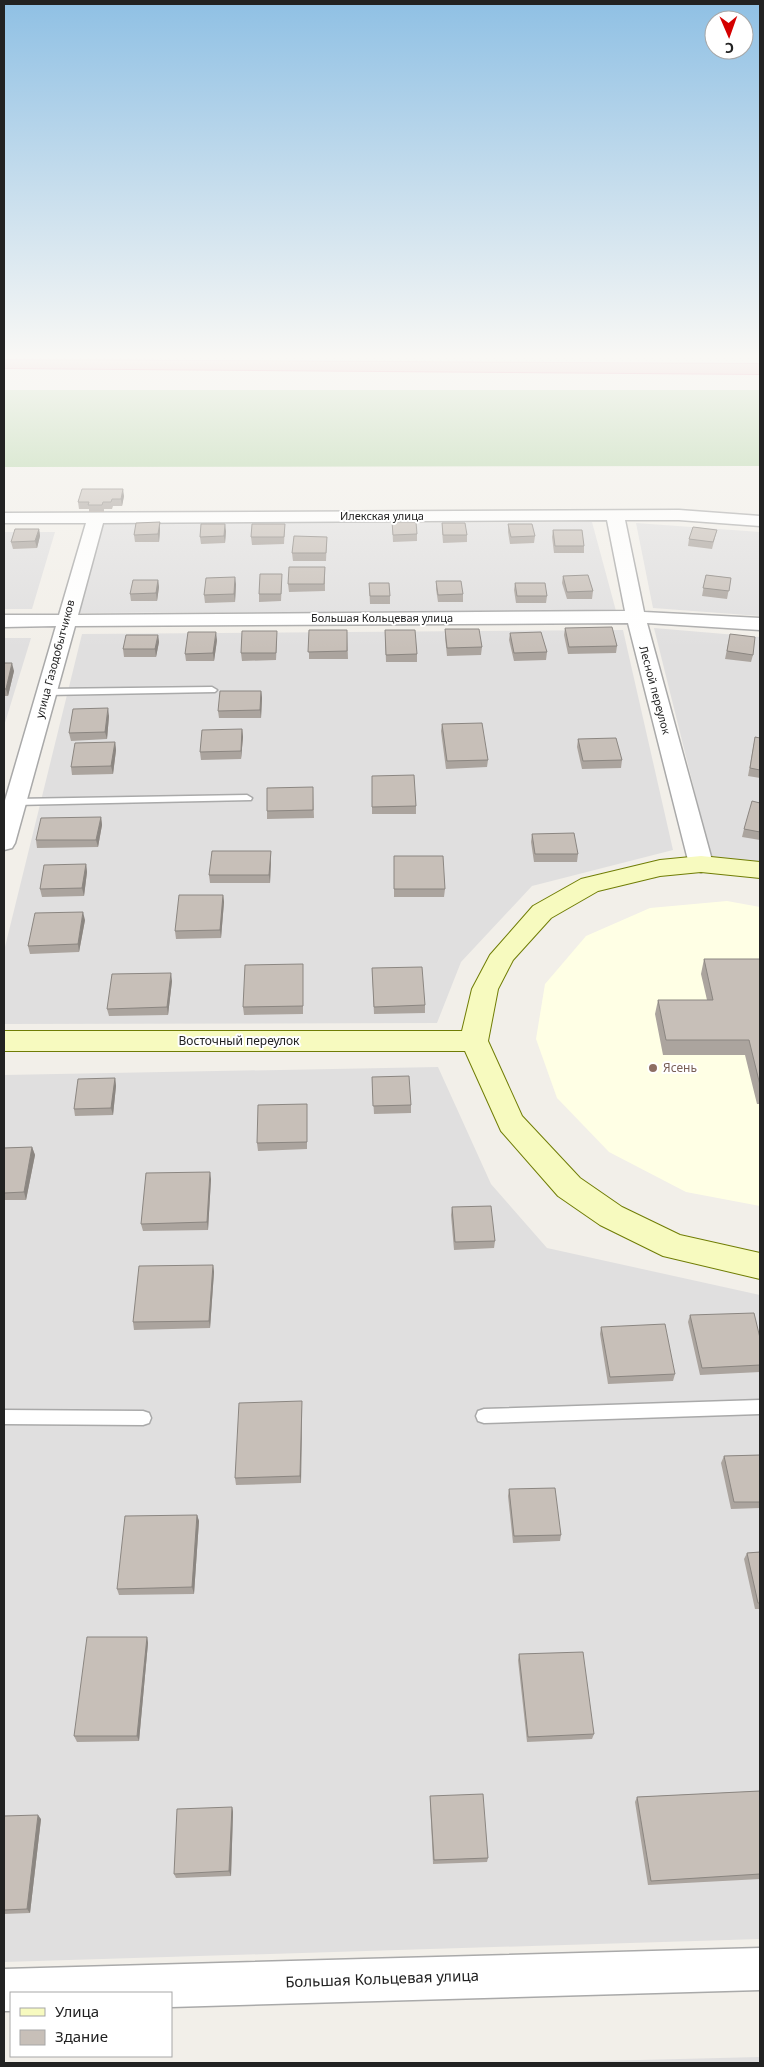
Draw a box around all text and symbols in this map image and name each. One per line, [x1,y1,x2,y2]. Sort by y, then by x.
north arrow [704,10,754,60]
text: С [725,39,734,58]
street label: Илекская улица [340,508,424,523]
street label: улица Газодобытчиков [31,598,78,720]
street label: Большая Кольцевая улица [311,610,453,625]
street label: Лесной переулок [636,644,675,736]
street label: Восточный переулок [179,1032,300,1049]
place label: Ясень [663,1059,697,1076]
marker: Ясень [647,1062,659,1074]
street label: Большая Кольцевая улица [285,1965,479,1991]
legend [10,1992,172,2057]
text: Улица [55,2001,99,2021]
text: Здание [55,2026,108,2046]

